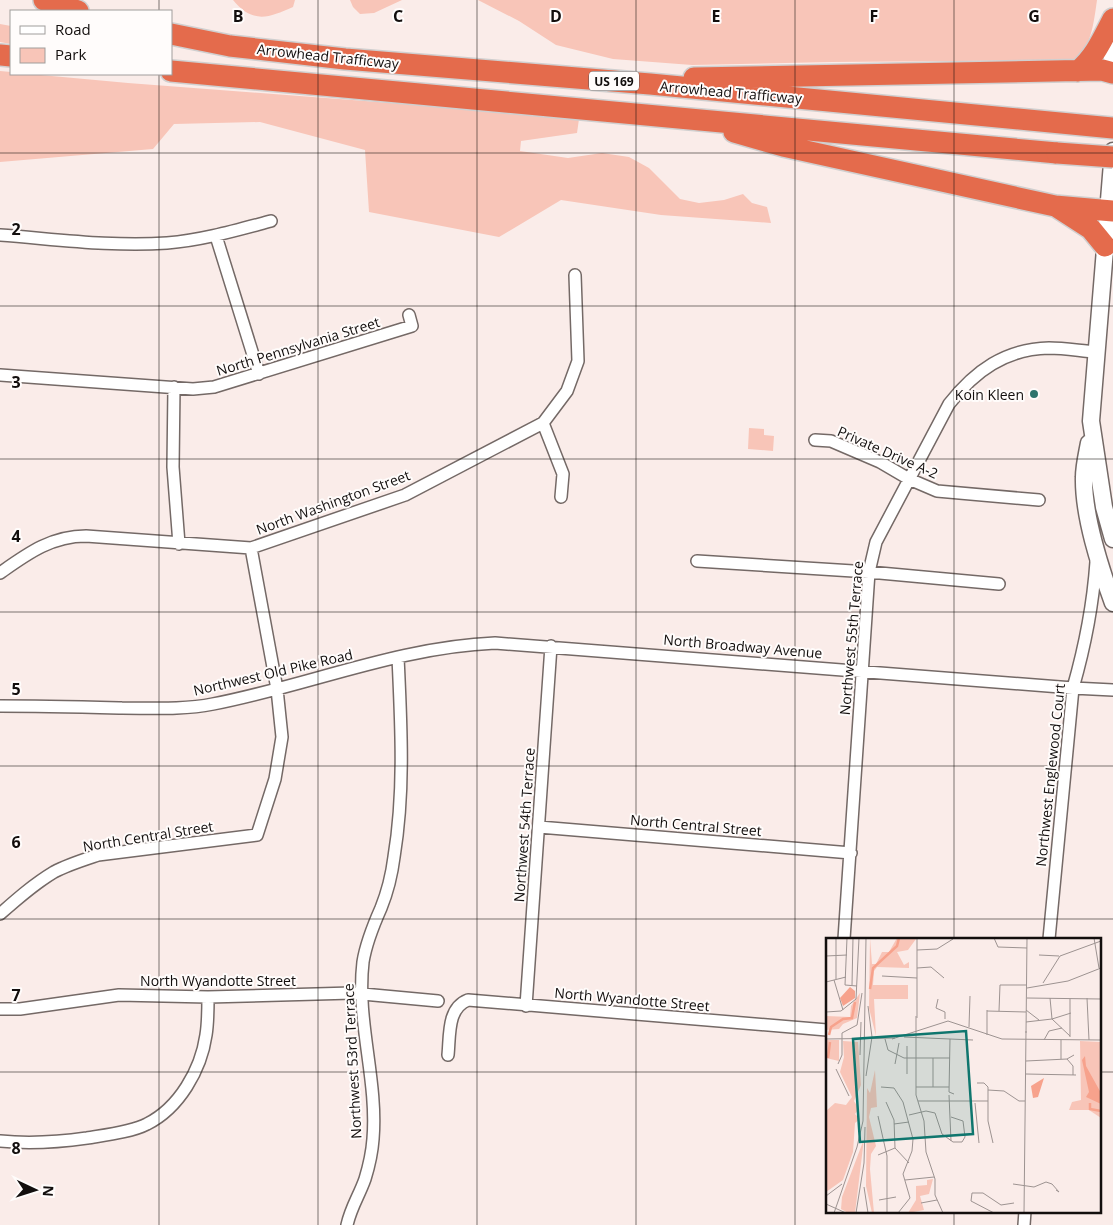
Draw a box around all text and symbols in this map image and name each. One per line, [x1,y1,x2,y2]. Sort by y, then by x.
text: B [233,5,243,27]
text: C [393,5,403,27]
text: D [550,5,562,27]
text: E [712,5,721,27]
text: F [870,5,878,27]
text: G [1028,5,1040,27]
legend [10,10,172,75]
text: Road [55,19,91,39]
street label: Arrowhead Trafficway [256,39,401,73]
text: Park [55,44,86,64]
road number: US 169 [589,72,639,90]
street label: Arrowhead Trafficway [659,76,804,108]
text: 2 [11,218,21,240]
street label: North Pennsylvania Street [214,312,382,380]
text: 3 [11,371,21,393]
place label: Koin Kleen [955,385,1024,404]
marker: Koin Kleen [1028,388,1040,400]
street label: Private Drive A-2 [835,421,941,483]
street label: North Washington Street [253,465,413,539]
text: 4 [11,525,21,547]
street label: Northwest 55th Terrace [835,560,867,716]
street label: North Broadway Avenue [663,630,823,662]
street label: Northwest Old Pike Road [191,644,355,700]
text: 5 [11,678,21,700]
street label: Northwest Englewood Court [1031,682,1069,868]
street label: Northwest 54th Terrace [509,747,539,903]
street label: North Central Street [629,810,763,840]
street label: North Central Street [81,816,215,856]
text: 6 [11,831,21,853]
inset map [826,938,1100,1212]
street label: North Wyandotte Street [140,971,296,990]
street label: Northwest 53rd Terrace [338,983,366,1139]
street label: North Wyandotte Street [554,983,710,1015]
text: 7 [11,984,21,1006]
text: 8 [11,1137,21,1159]
north arrow [10,1165,60,1215]
text: N [39,1185,58,1197]

